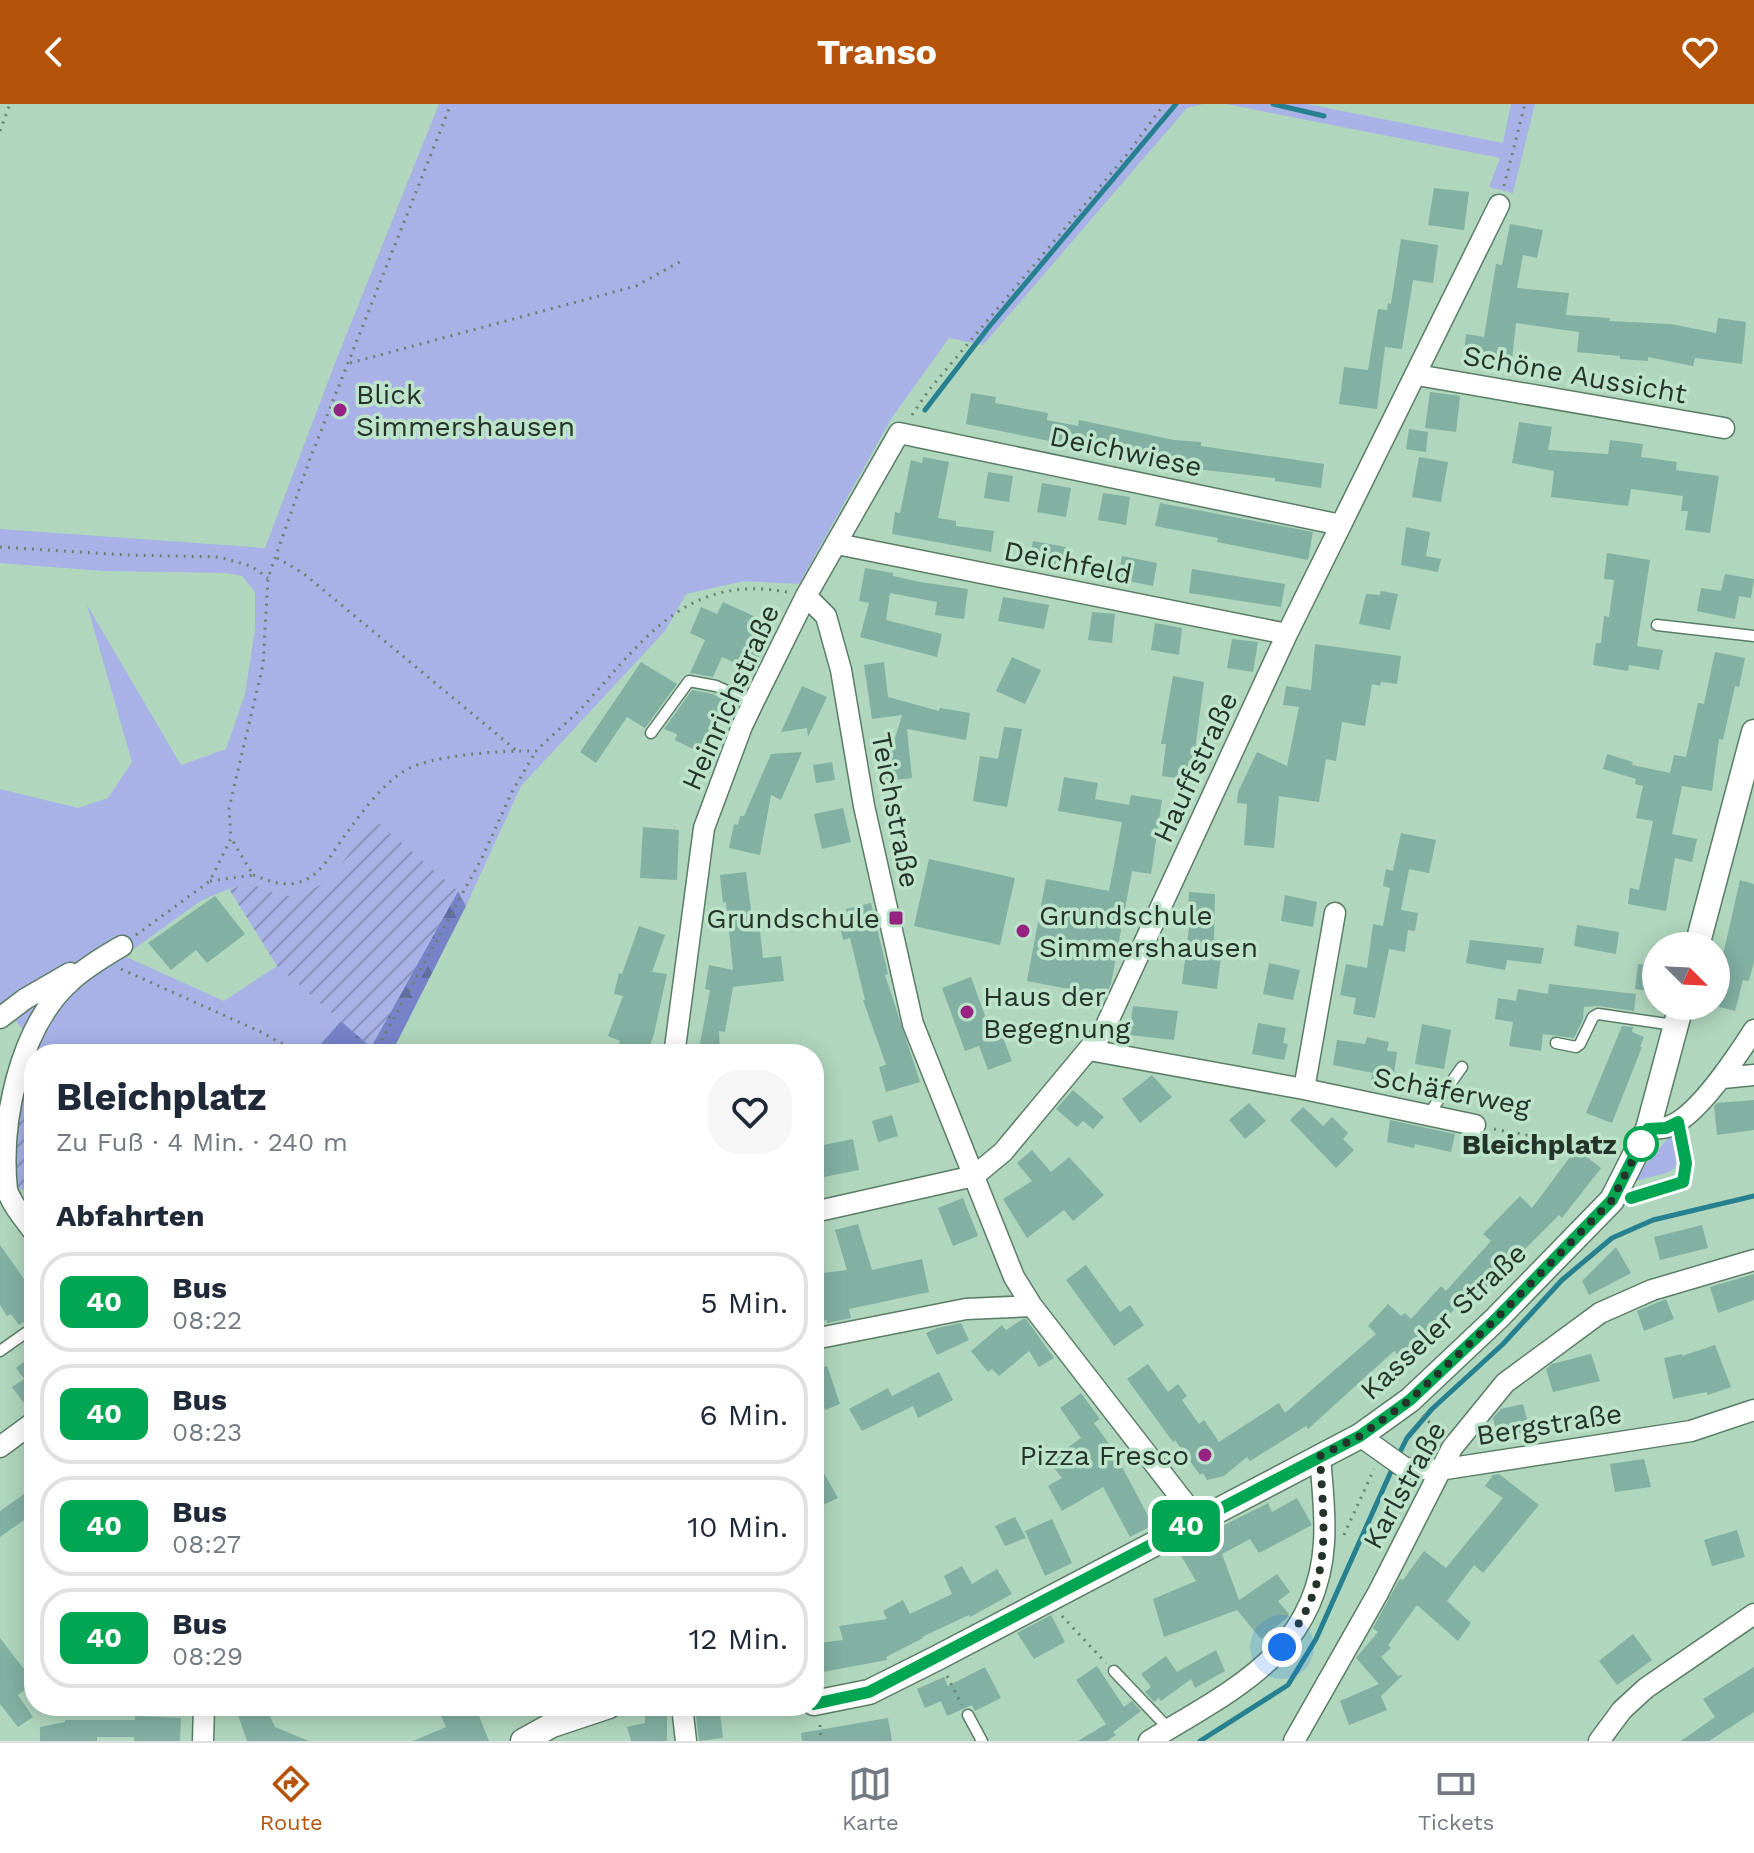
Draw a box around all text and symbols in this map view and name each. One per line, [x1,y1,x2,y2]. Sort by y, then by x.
icon: back [32,30,76,74]
icon: heart [1678,30,1722,74]
text: Transo [817,31,937,73]
street label: Schöne Aussicht [1460,339,1690,410]
place label: Blick Simmershausen [356,378,575,443]
marker: Blick Simmershausen [331,401,349,419]
street label: Deichwiese [1047,419,1205,484]
street label: Deichfeld [1001,534,1135,591]
street label: Heinrichstraße [675,599,786,795]
street label: Hauffstraße [1146,687,1245,848]
street label: Teichstraße [864,730,927,890]
place label: Grundschule Simmershausen [1039,899,1258,964]
place label: Grundschule [706,902,880,935]
marker: Grundschule [887,909,905,927]
marker: Grundschule Simmershausen [1014,922,1032,940]
north arrow [1642,932,1730,1020]
map controls [1642,932,1730,1020]
place label: Haus der Begegnung [983,980,1130,1045]
marker: Haus der Begegnung [958,1003,976,1021]
street label: Schäferweg [1371,1060,1533,1123]
button: heart [708,1070,792,1154]
text: Bleichplatz [56,1075,267,1119]
text: Zu Fuß · 4 Min. · 240 m [56,1127,348,1157]
marker: Bleichplatz [1624,1127,1658,1161]
place label: Bleichplatz [1462,1128,1617,1161]
text: Abfahrten [56,1198,205,1233]
street label: Kasseler Straße [1354,1236,1533,1407]
text: Bus [172,1270,227,1305]
text: 40 [86,1285,122,1318]
text: 5 Min. [700,1285,788,1320]
text: 08:22 [172,1305,242,1335]
text: Bus [172,1382,227,1417]
text: 40 [86,1397,122,1430]
text: 6 Min. [699,1397,788,1432]
street label: Bergstraße [1474,1397,1624,1452]
street label: Karlstraße [1356,1416,1453,1555]
text: 08:23 [172,1417,242,1447]
place label: Pizza Fresco [1020,1439,1189,1472]
marker: Pizza Fresco [1196,1446,1214,1464]
text: Bus [172,1494,227,1529]
line badge: 40 [1150,1500,1222,1552]
text: 40 [86,1509,122,1542]
text: 10 Min. [687,1509,788,1544]
text: 40 [1168,1509,1204,1542]
text: 08:27 [172,1529,241,1559]
text: Bus [172,1606,227,1641]
text: 40 [86,1621,122,1654]
text: 12 Min. [688,1621,788,1656]
your location [1262,1627,1302,1667]
text: 08:29 [172,1641,243,1671]
tab: Route [260,1762,323,1835]
tab: Karte [842,1762,899,1835]
tab: Tickets [1418,1762,1494,1835]

